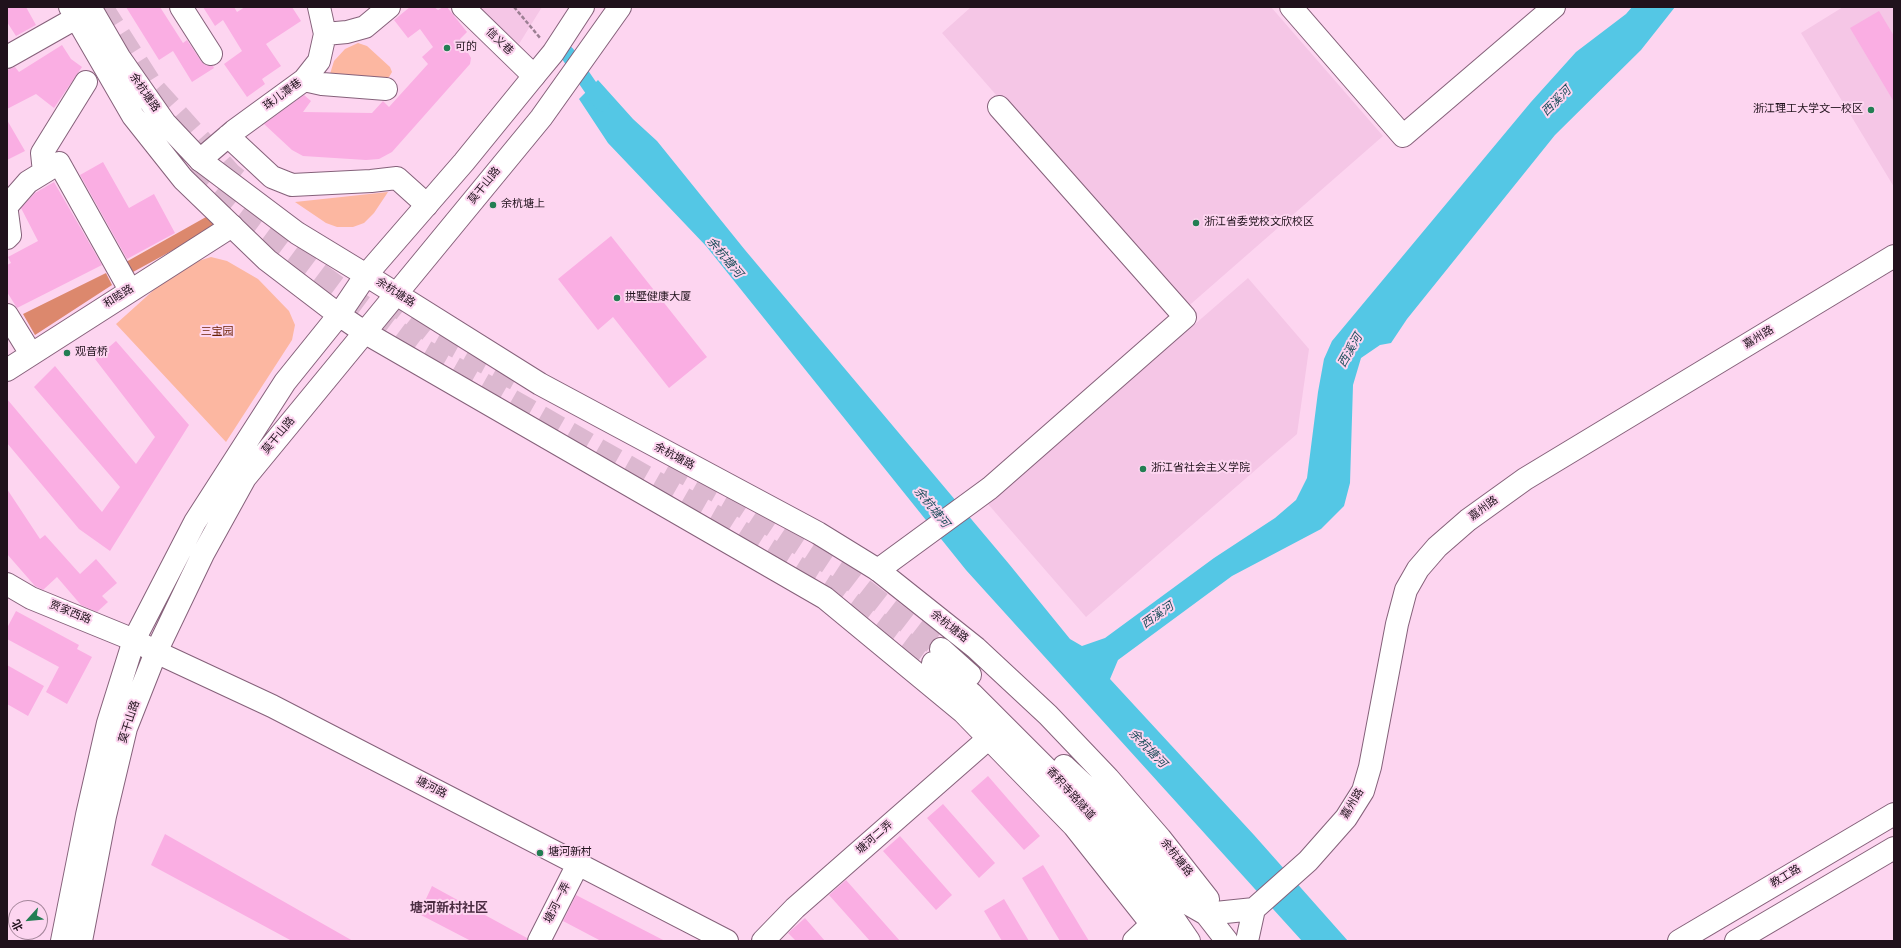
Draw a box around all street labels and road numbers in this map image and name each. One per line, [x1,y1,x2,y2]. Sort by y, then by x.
street label: 信义巷 [483,26,515,58]
street label: 余杭塘路 [126,71,162,115]
street label: 珠儿潭巷 [261,77,305,113]
street label: 莫干山路 [466,165,504,207]
street label: 余杭塘路 [373,275,417,311]
street label: 和睦路 [102,283,136,311]
street label: 嘉州路 [1741,324,1777,352]
street label: 莫干山路 [260,415,298,457]
street label: 余杭塘路 [651,441,697,473]
street label: 嘉州路 [1467,494,1501,524]
street label: 贾家西路 [47,599,93,627]
street label: 余杭塘路 [928,608,970,646]
street label: 莫干山路 [117,699,143,745]
street label: 香积寺路隧道 [1043,765,1097,823]
street label: 塘河路 [413,775,449,801]
street label: 嘉州路 [1339,786,1367,822]
street label: 塘河二弄 [854,819,896,857]
street label: 余杭塘路 [1157,837,1195,879]
street label: 教工路 [1768,863,1804,891]
street label: 塘河一弄 [542,880,574,926]

